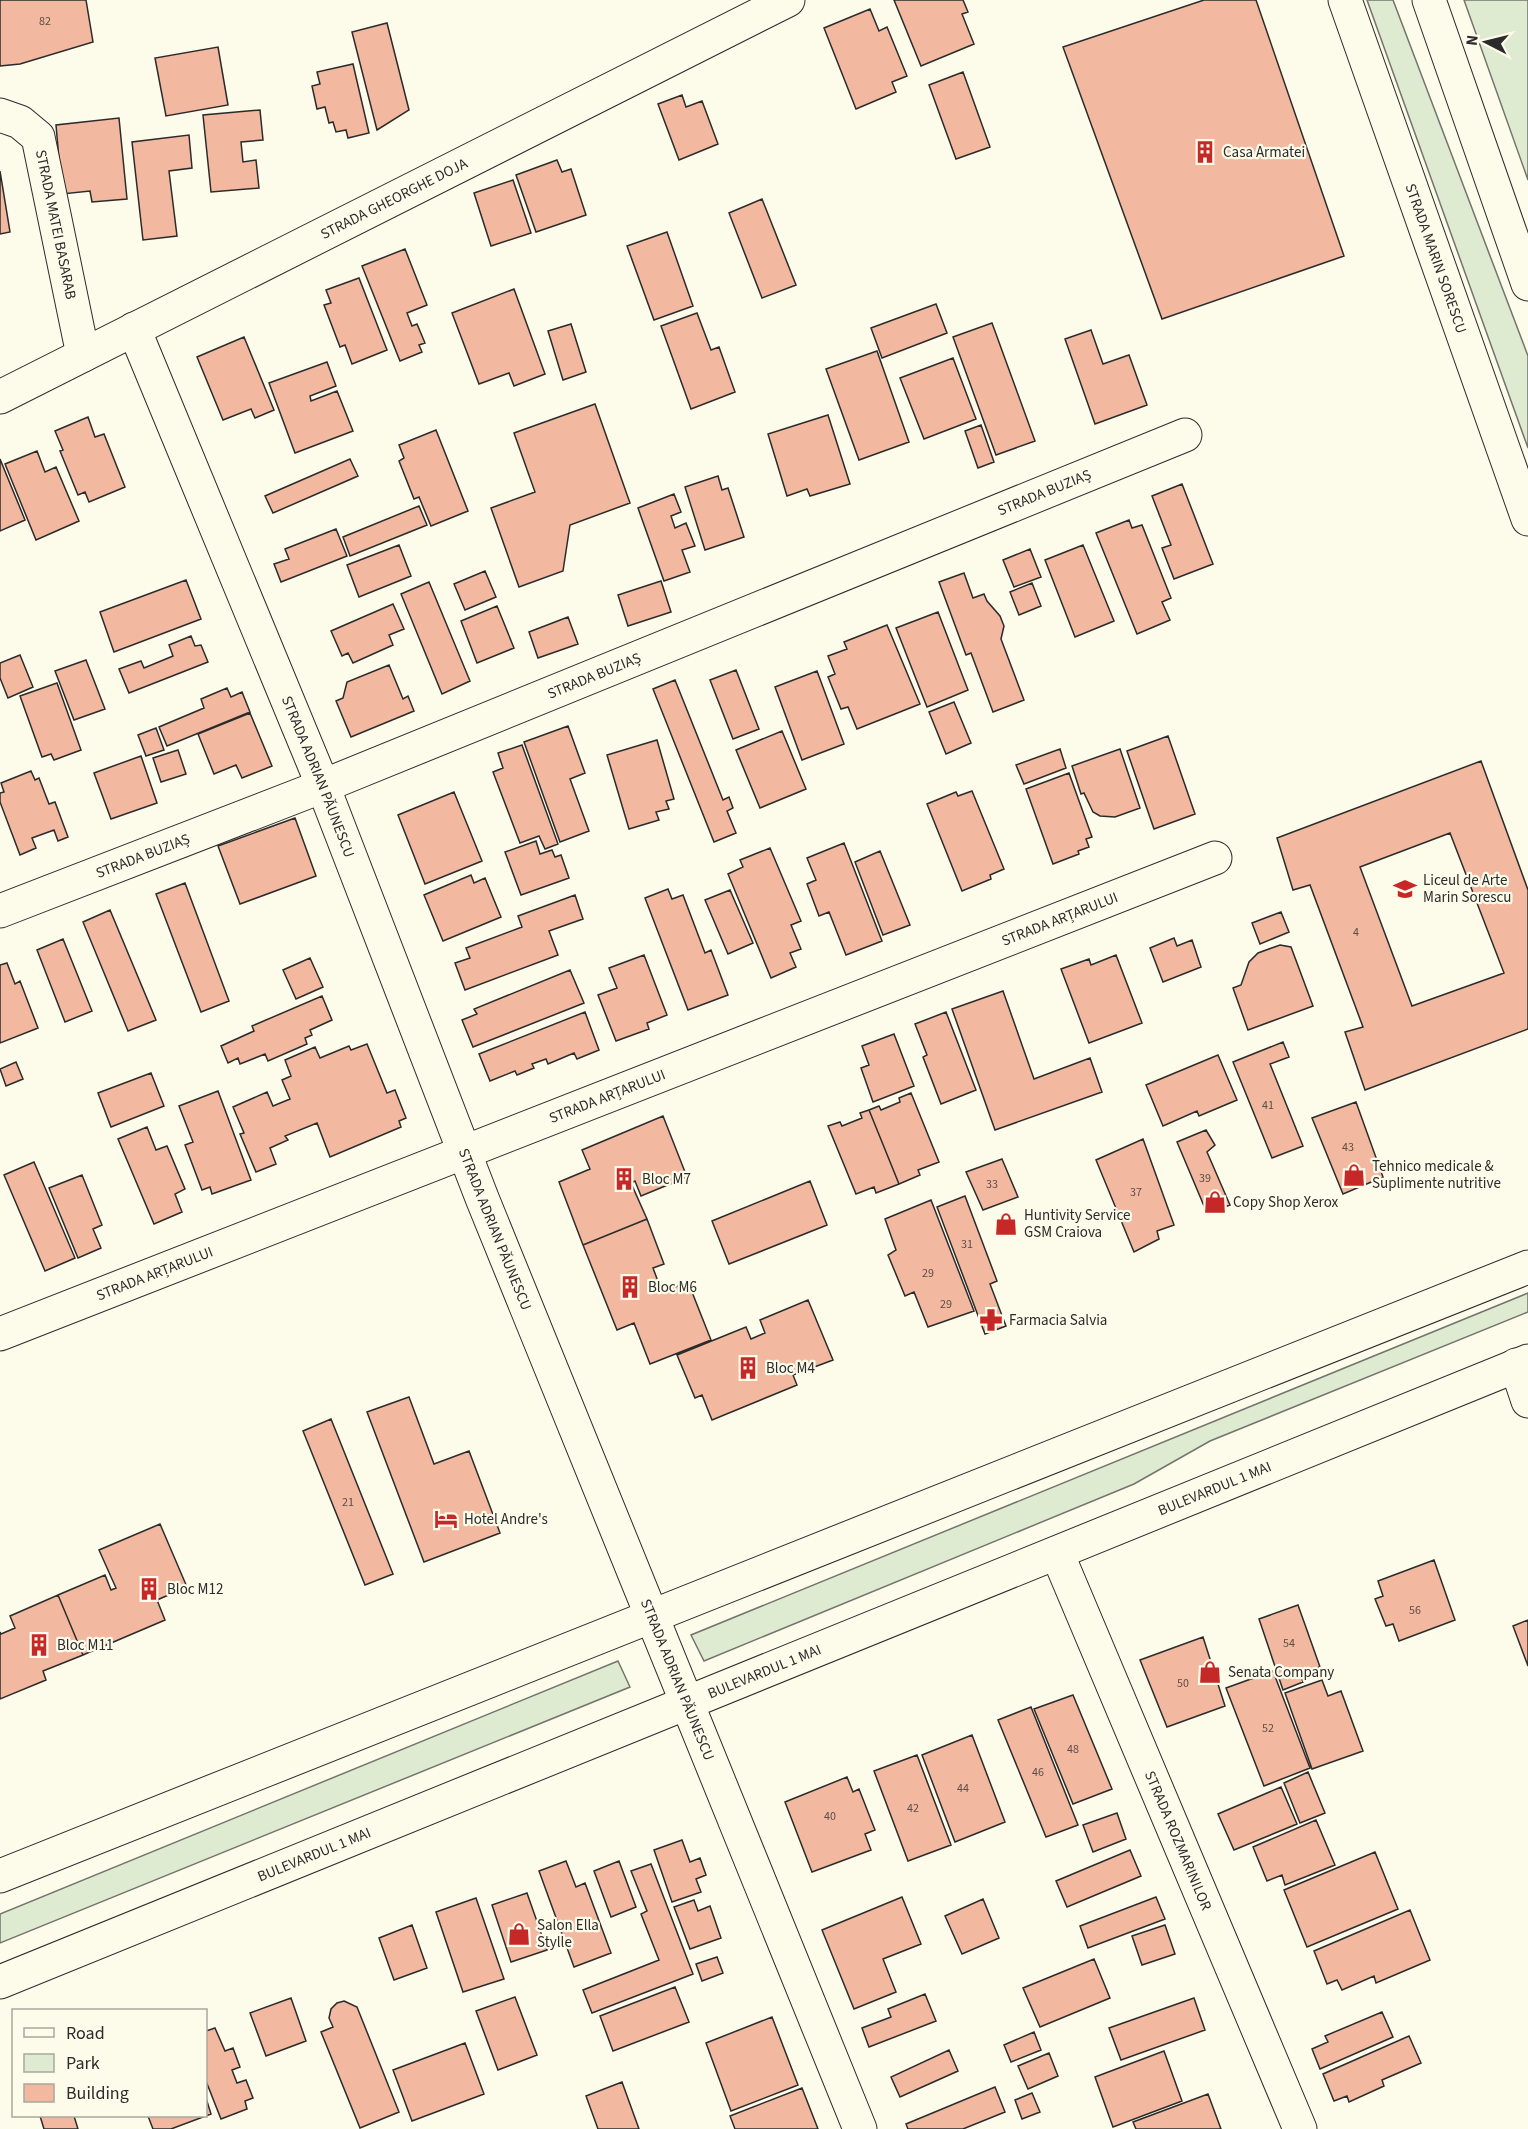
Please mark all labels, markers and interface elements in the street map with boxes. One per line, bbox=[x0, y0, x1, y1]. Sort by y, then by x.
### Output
north arrow bbox=[1456, 12, 1516, 72]
house number: 82 bbox=[39, 13, 51, 30]
text: N bbox=[1461, 34, 1484, 47]
building icon: Casa Armatei bbox=[1192, 139, 1218, 165]
place label: Casa Armatei bbox=[1223, 142, 1305, 163]
street label: STRADA MATEI BASARAB bbox=[30, 148, 81, 302]
street label: STRADA GHEORGHE DOJA bbox=[317, 153, 472, 245]
street label: STRADA MARIN SORESCU bbox=[1400, 181, 1472, 336]
street label: STRADA BUZIAȘ bbox=[994, 464, 1094, 521]
street label: STRADA BUZIAȘ bbox=[544, 648, 644, 705]
street label: STRADA ADRIAN PĂUNESCU bbox=[276, 693, 360, 861]
street label: STRADA BUZIAȘ bbox=[93, 829, 193, 884]
place label: Liceul de Arte Marin Sorescu bbox=[1423, 870, 1512, 908]
school or university icon: Liceul de Arte Marin Sorescu bbox=[1392, 876, 1418, 902]
street label: STRADA ARȚARULUI bbox=[998, 887, 1121, 952]
house number: 4 bbox=[1353, 924, 1359, 941]
street label: STRADA ARȚARULUI bbox=[546, 1064, 669, 1129]
house number: 41 bbox=[1262, 1097, 1274, 1114]
house number: 43 bbox=[1342, 1139, 1354, 1156]
street label: STRADA ADRIAN PĂUNESCU bbox=[453, 1145, 536, 1313]
place label: Tehnico medicale & Suplimente nutritive bbox=[1372, 1156, 1501, 1194]
shop icon: Tehnico medicale & Suplimente nutritive bbox=[1341, 1162, 1367, 1188]
building icon: Bloc M7 bbox=[611, 1166, 637, 1192]
place label: Bloc M7 bbox=[642, 1169, 691, 1190]
house number: 39 bbox=[1199, 1170, 1211, 1187]
house number: 33 bbox=[986, 1176, 998, 1193]
house number: 37 bbox=[1130, 1184, 1142, 1201]
shop icon: Copy Shop Xerox bbox=[1202, 1189, 1228, 1215]
place label: Copy Shop Xerox bbox=[1233, 1192, 1339, 1213]
place label: Huntivity Service GSM Craiova bbox=[1024, 1205, 1130, 1243]
shop icon: Huntivity Service GSM Craiova bbox=[993, 1211, 1019, 1237]
house number: 31 bbox=[961, 1236, 973, 1253]
street label: STRADA ARȚARULUI bbox=[93, 1242, 216, 1306]
house number: 29 bbox=[922, 1265, 934, 1282]
building icon: Bloc M6 bbox=[617, 1274, 643, 1300]
place label: Bloc M6 bbox=[648, 1277, 697, 1298]
house number: 29 bbox=[940, 1296, 952, 1313]
pharmacy icon: Farmacia Salvia bbox=[978, 1307, 1004, 1333]
place label: Farmacia Salvia bbox=[1009, 1310, 1107, 1331]
building icon: Bloc M4 bbox=[735, 1355, 761, 1381]
place label: Bloc M4 bbox=[766, 1358, 816, 1379]
street label: BULEVARDUL 1 MAI bbox=[1155, 1456, 1275, 1521]
house number: 21 bbox=[342, 1494, 354, 1511]
hotel icon: Hotel Andre's bbox=[433, 1506, 459, 1532]
place label: Hotel Andre's bbox=[464, 1509, 548, 1530]
building icon: Bloc M12 bbox=[136, 1576, 162, 1602]
place label: Bloc M12 bbox=[167, 1579, 223, 1600]
street label: STRADA ADRIAN PĂUNESCU bbox=[635, 1596, 719, 1764]
house number: 56 bbox=[1409, 1602, 1421, 1619]
building icon: Bloc M11 bbox=[26, 1632, 52, 1658]
place label: Bloc M11 bbox=[57, 1635, 113, 1656]
house number: 54 bbox=[1283, 1635, 1295, 1652]
street label: BULEVARDUL 1 MAI bbox=[705, 1639, 824, 1704]
shop icon: Senata Company bbox=[1197, 1659, 1223, 1685]
place label: Senata Company bbox=[1228, 1662, 1334, 1683]
house number: 50 bbox=[1177, 1675, 1189, 1692]
house number: 52 bbox=[1262, 1720, 1274, 1737]
house number: 48 bbox=[1067, 1741, 1079, 1758]
house number: 46 bbox=[1032, 1764, 1044, 1781]
street label: STRADA ROZMARINILOR bbox=[1139, 1768, 1217, 1914]
house number: 44 bbox=[957, 1780, 969, 1797]
house number: 42 bbox=[907, 1800, 919, 1817]
house number: 40 bbox=[824, 1808, 836, 1825]
street label: BULEVARDUL 1 MAI bbox=[254, 1822, 374, 1887]
place label: Salon Ella Stylle bbox=[537, 1915, 599, 1953]
shop icon: Salon Ella Stylle bbox=[506, 1921, 532, 1947]
legend bbox=[12, 2009, 207, 2117]
text: Road bbox=[66, 2021, 105, 2046]
text: Park bbox=[66, 2051, 100, 2076]
text: Building bbox=[66, 2081, 129, 2106]

